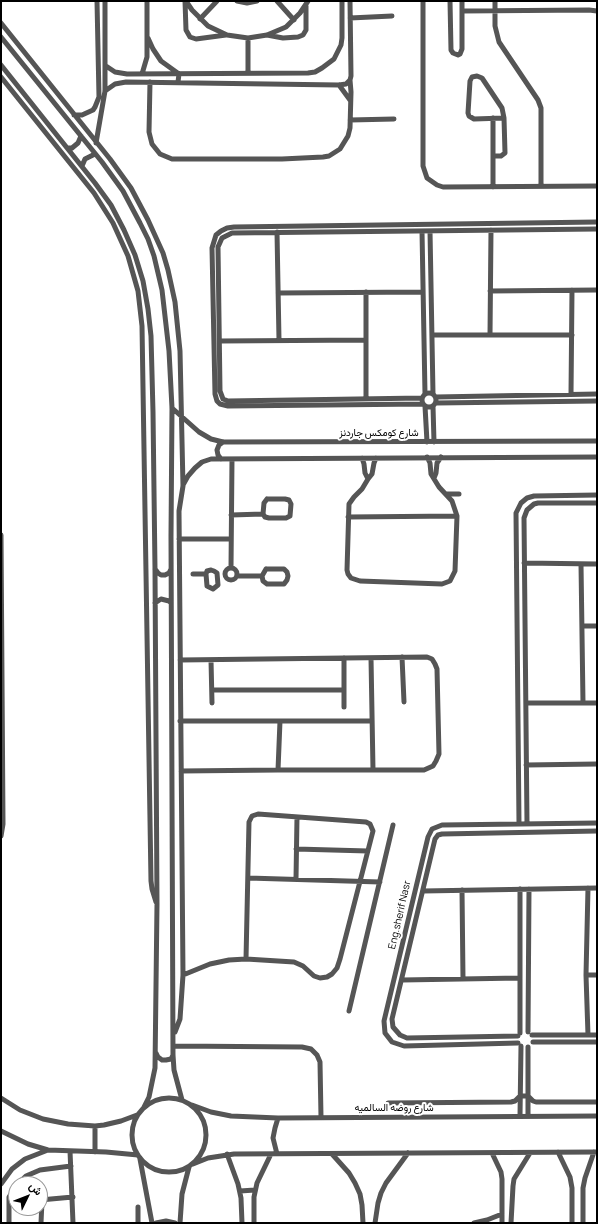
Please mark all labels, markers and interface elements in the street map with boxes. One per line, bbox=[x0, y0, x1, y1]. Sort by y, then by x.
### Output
street label: شارع كومكس جاردنز bbox=[339, 427, 419, 439]
street label: Eng.sherif Nasr bbox=[386, 880, 414, 950]
street label: شارع روضه السالميه bbox=[354, 1102, 434, 1114]
north arrow bbox=[8, 1176, 48, 1216]
text: ش bbox=[26, 1178, 46, 1198]

